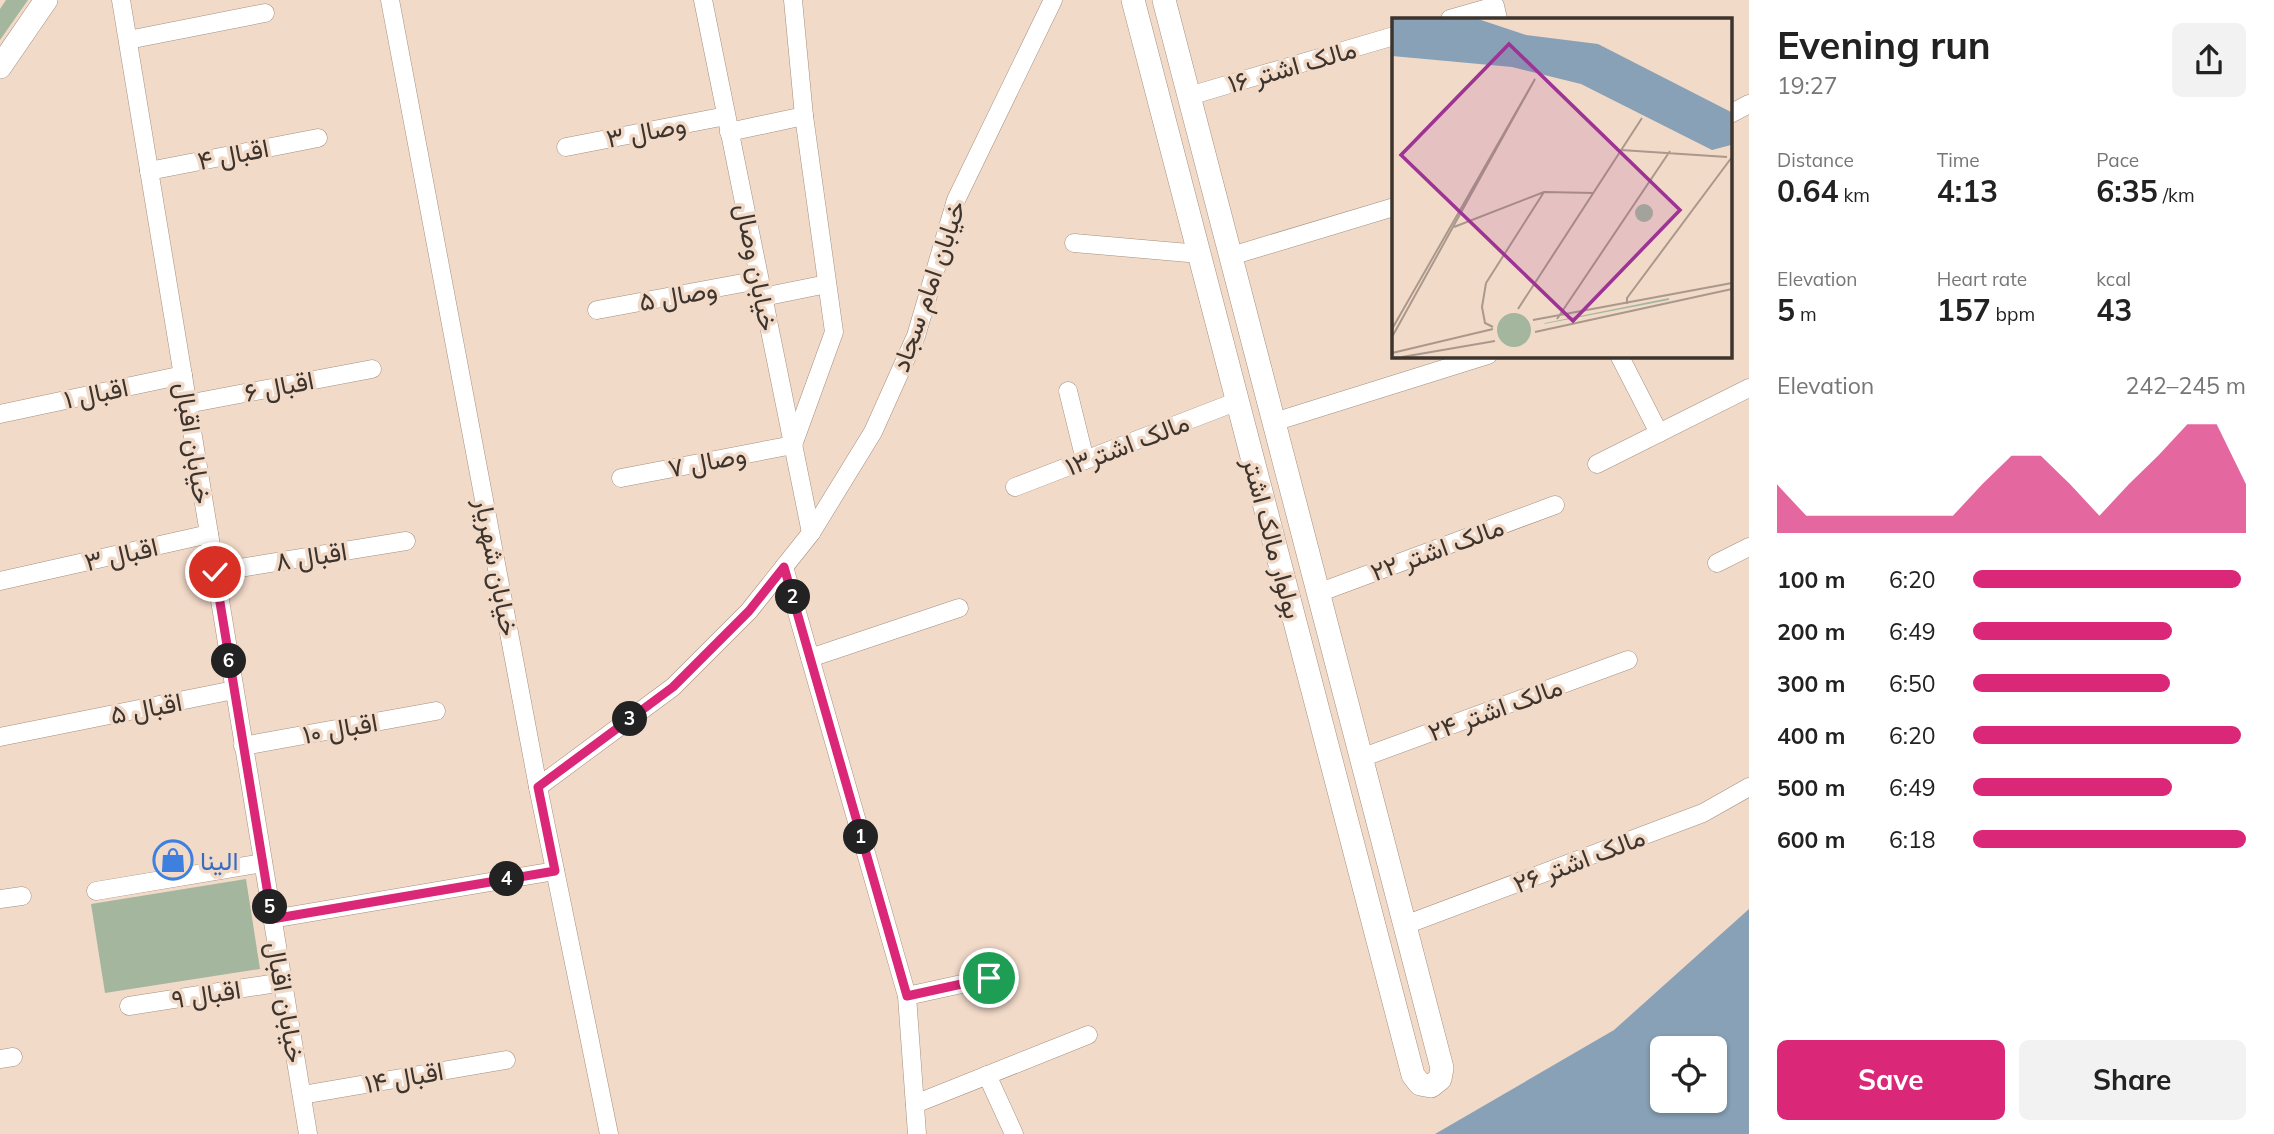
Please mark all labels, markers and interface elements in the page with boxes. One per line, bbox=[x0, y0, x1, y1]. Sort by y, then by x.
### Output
inset map bbox=[1392, 18, 1731, 357]
text: Evening run bbox=[1777, 21, 1991, 69]
button: share bbox=[2172, 23, 2246, 97]
street label: مالک اشتر ۱۶ bbox=[1224, 32, 1360, 100]
text: 19:27 bbox=[1777, 71, 1837, 100]
street label: وصال ۳ bbox=[603, 107, 689, 155]
street label: اقبال ۴ bbox=[195, 131, 271, 177]
text: Distance bbox=[1777, 148, 1854, 172]
text: Time bbox=[1937, 148, 1980, 172]
text: Pace bbox=[2096, 148, 2139, 172]
text: 0.64 bbox=[1777, 172, 1838, 210]
text: 4:13 bbox=[1937, 172, 1998, 210]
text: 6:35 bbox=[2096, 172, 2158, 210]
text: km bbox=[1838, 183, 1870, 207]
text: /km bbox=[2158, 183, 2195, 207]
street label: خیابان امام سجاد bbox=[883, 196, 974, 376]
street label: خیابان وصال bbox=[728, 200, 786, 334]
text: Elevation bbox=[1777, 267, 1857, 291]
text: Heart rate bbox=[1937, 267, 2027, 291]
text: kcal bbox=[2096, 267, 2131, 291]
street label: وصال ۵ bbox=[636, 272, 720, 318]
text: 5 bbox=[1777, 291, 1795, 329]
text: 157 bbox=[1937, 291, 1991, 329]
text: 43 bbox=[2096, 291, 2132, 329]
text: m bbox=[1795, 302, 1817, 326]
text: bpm bbox=[1991, 302, 2035, 326]
street label: اقبال ۶ bbox=[242, 363, 316, 409]
street label: اقبال ۱ bbox=[61, 370, 131, 416]
text: Elevation bbox=[1777, 371, 1874, 400]
text: 242–245 m bbox=[2125, 371, 2246, 400]
street label: خیابان اقبال bbox=[168, 380, 220, 506]
street label: مالک اشتر۱۳ bbox=[1060, 405, 1194, 483]
street label: وصال ۷ bbox=[665, 437, 749, 485]
street label: بولوار مالک اشتر bbox=[1235, 453, 1310, 622]
street label: خیابان شهریار bbox=[467, 494, 527, 639]
street label: مالک اشتر ۲۲ bbox=[1366, 510, 1508, 588]
street label: اقبال ۳ bbox=[81, 530, 161, 578]
street label: اقبال ۸ bbox=[273, 534, 349, 578]
pin bbox=[185, 542, 245, 602]
icon: check bbox=[196, 553, 234, 591]
text: 100 m bbox=[1777, 565, 1845, 594]
text: 6:20 bbox=[1889, 565, 1936, 594]
pin: 2 bbox=[776, 580, 810, 614]
text: 2 bbox=[787, 584, 798, 608]
text: 200 m bbox=[1777, 617, 1845, 646]
text: 6:49 bbox=[1889, 617, 1936, 646]
pin: 6 bbox=[212, 644, 246, 678]
text: 6 bbox=[223, 648, 234, 672]
street label: مالک اشتر ۲۴ bbox=[1423, 669, 1567, 749]
text: 300 m bbox=[1777, 669, 1845, 698]
text: 6:50 bbox=[1889, 669, 1936, 698]
street label: اقبال ۵ bbox=[107, 685, 185, 731]
pin: 3 bbox=[612, 702, 648, 736]
street label: اقبال ۱۰ bbox=[300, 705, 380, 751]
text: 3 bbox=[624, 706, 635, 730]
text: 400 m bbox=[1777, 721, 1845, 750]
text: 6:20 bbox=[1889, 721, 1936, 750]
text: 500 m bbox=[1777, 773, 1845, 802]
text: 6:49 bbox=[1889, 773, 1936, 802]
pin: 1 bbox=[844, 820, 878, 854]
street label: مالک اشتر ۲۶ bbox=[1508, 820, 1650, 900]
text: 1 bbox=[855, 824, 866, 848]
text: 600 m bbox=[1777, 825, 1845, 854]
text: 6:18 bbox=[1889, 825, 1936, 854]
shop icon: الینا bbox=[152, 839, 194, 881]
place label: الینا bbox=[200, 844, 239, 877]
pin: 4 bbox=[490, 862, 524, 896]
text: 4 bbox=[501, 866, 512, 890]
pin: 5 bbox=[252, 890, 288, 925]
text: 5 bbox=[264, 894, 275, 918]
street label: خیابان اقبال bbox=[259, 939, 313, 1065]
pin bbox=[959, 948, 1019, 1008]
icon: arrive bbox=[970, 959, 1008, 997]
street label: اقبال ۹ bbox=[169, 972, 243, 1016]
map controls bbox=[1650, 1036, 1727, 1113]
button: locate bbox=[1650, 1036, 1727, 1113]
button: Save bbox=[1777, 1040, 2005, 1120]
button: Share bbox=[2019, 1040, 2246, 1120]
street label: اقبال ۱۴ bbox=[362, 1054, 446, 1100]

